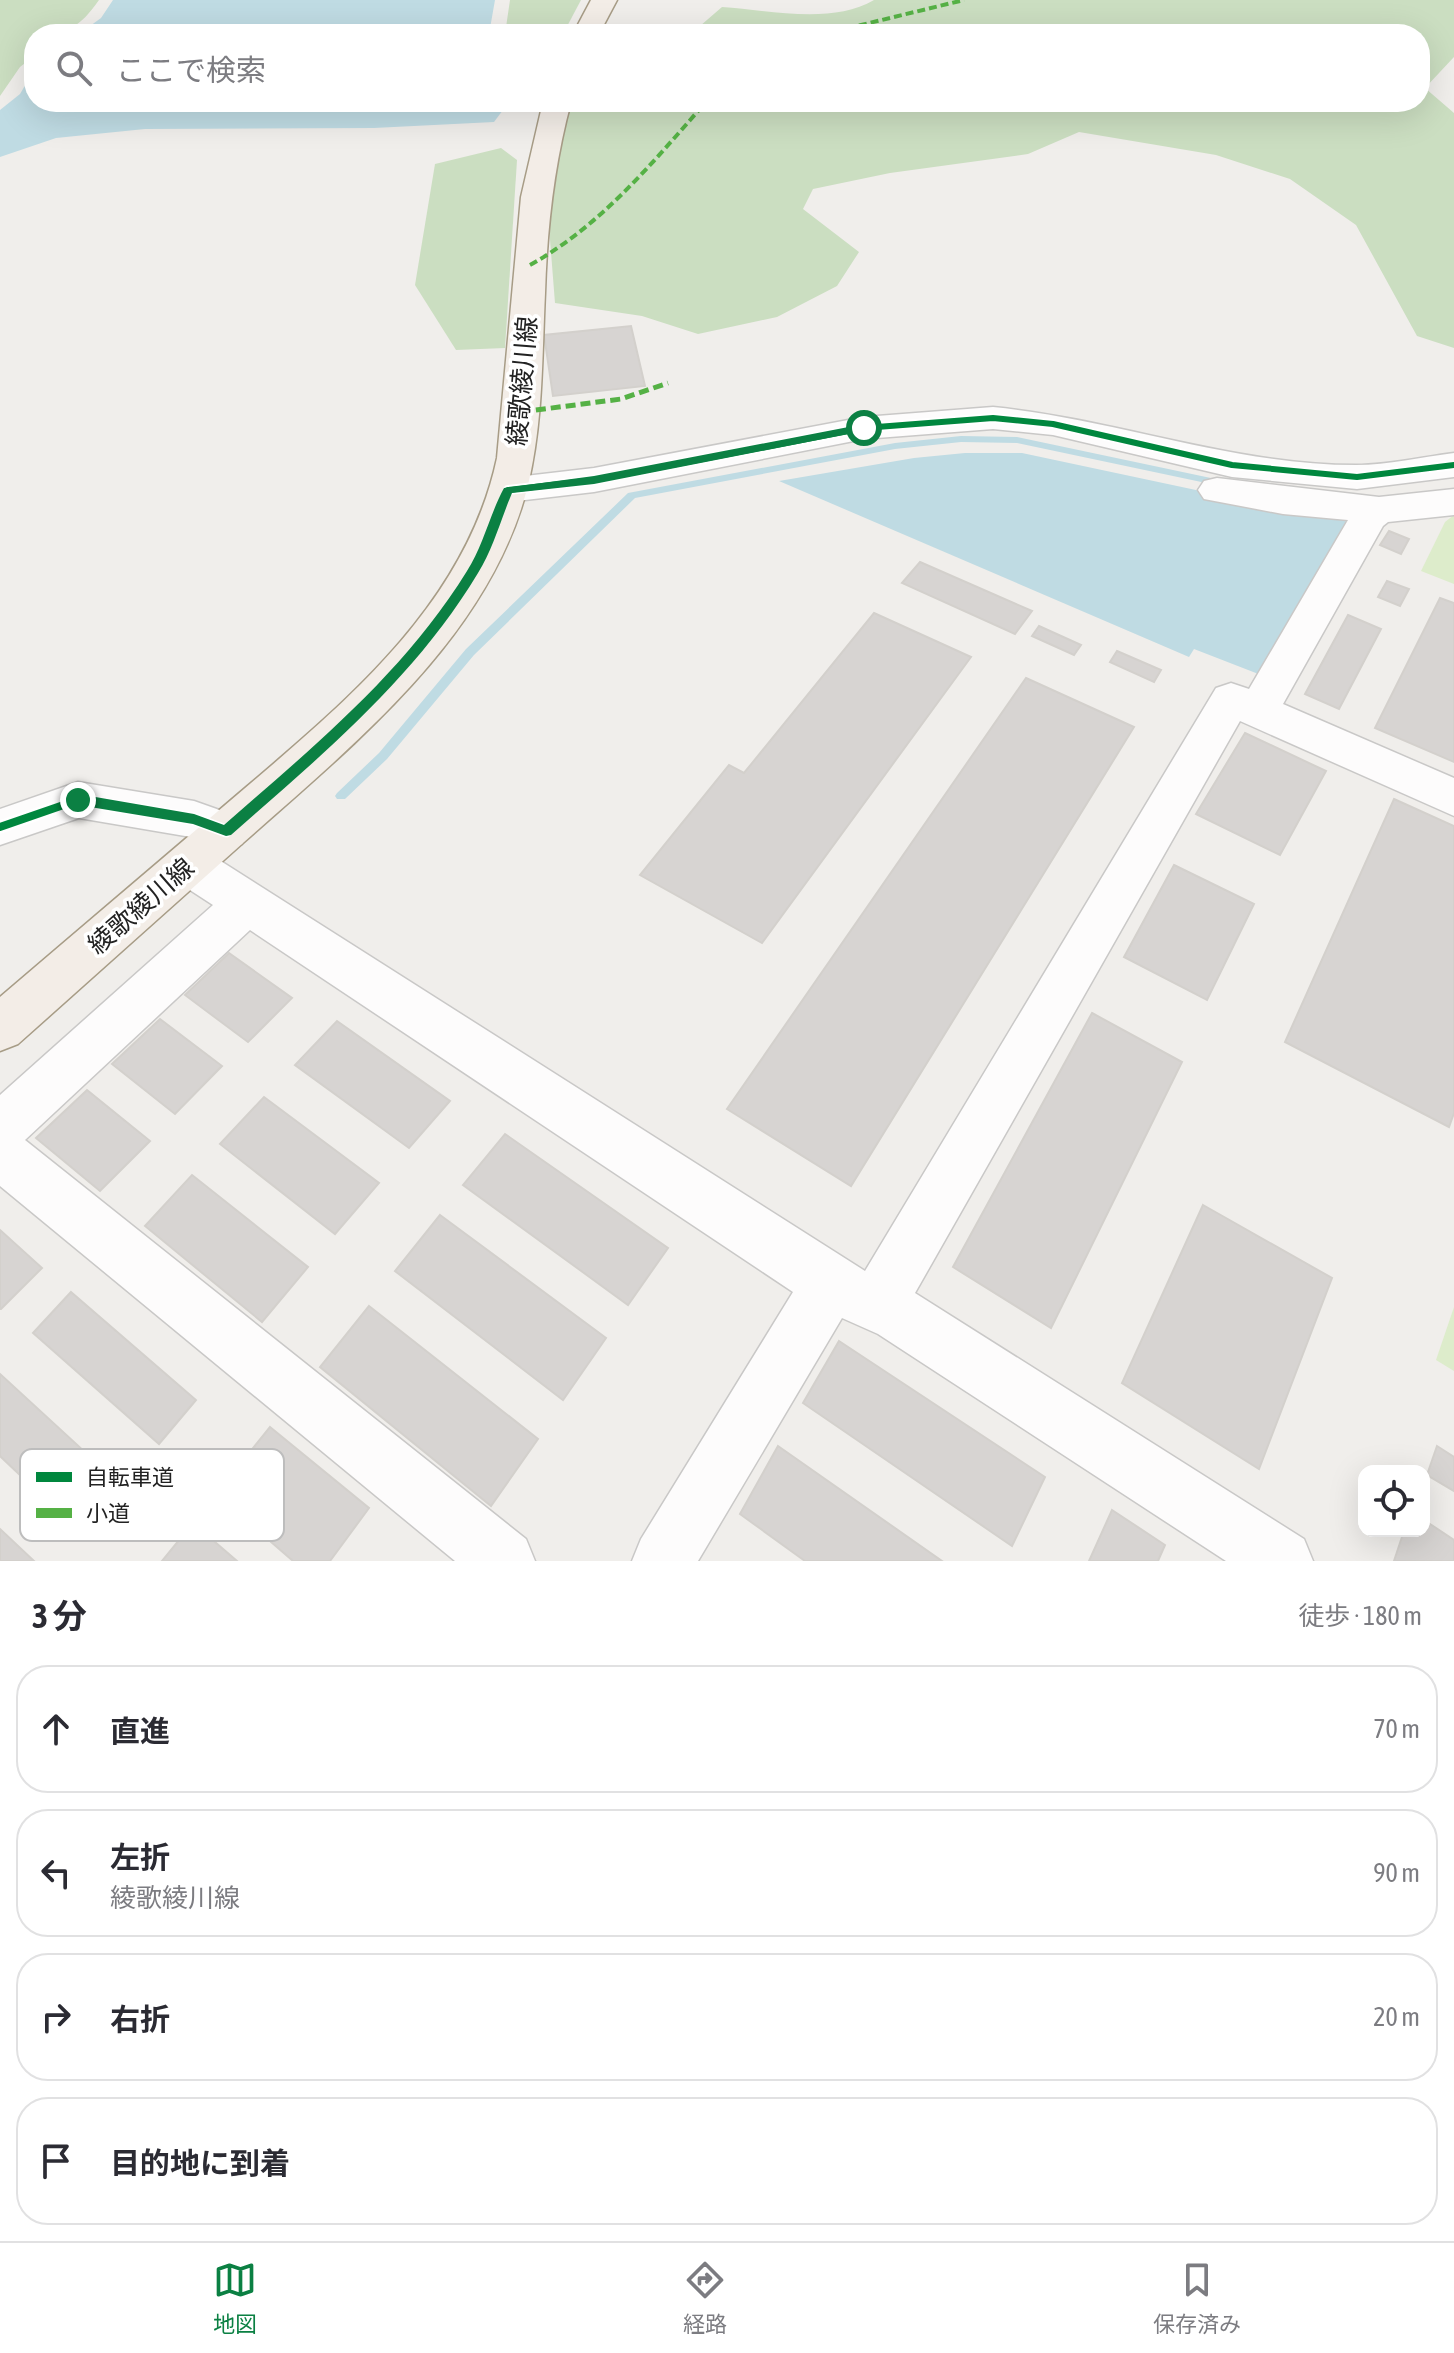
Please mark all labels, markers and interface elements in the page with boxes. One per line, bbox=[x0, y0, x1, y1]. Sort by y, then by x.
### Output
search box bbox=[24, 24, 1430, 112]
icon: search bbox=[52, 46, 96, 90]
text: ここで検索 bbox=[116, 53, 266, 87]
street label: 綾歌綾川線 bbox=[501, 315, 543, 447]
route start bbox=[846, 410, 882, 446]
route end bbox=[60, 782, 96, 818]
street label: 綾歌綾川線 bbox=[82, 852, 200, 960]
legend bbox=[20, 1449, 284, 1541]
text: 自転車道 bbox=[86, 1464, 174, 1490]
map controls bbox=[1358, 1465, 1430, 1537]
button: locate bbox=[1358, 1465, 1430, 1537]
text: 小道 bbox=[86, 1500, 130, 1526]
text: 3 分 bbox=[32, 1596, 87, 1635]
text: 徒歩 · 180 m bbox=[1298, 1601, 1422, 1631]
icon: ahead bbox=[34, 1707, 78, 1751]
text: 直進 bbox=[110, 1714, 170, 1748]
text: 70 m bbox=[1373, 1714, 1420, 1744]
text: 左折 bbox=[110, 1840, 170, 1874]
icon: left bbox=[34, 1851, 78, 1895]
text: 90 m bbox=[1373, 1858, 1420, 1888]
text: 綾歌綾川線 bbox=[110, 1883, 240, 1913]
icon: right bbox=[34, 1995, 78, 2039]
text: 右折 bbox=[110, 2002, 170, 2036]
text: 20 m bbox=[1373, 2002, 1420, 2032]
icon: arrive bbox=[34, 2139, 78, 2183]
text: 目的地に到着 bbox=[110, 2146, 290, 2180]
tab: 地図 bbox=[213, 2258, 257, 2338]
tab: 経路 bbox=[683, 2258, 727, 2338]
tab: 保存済み bbox=[1153, 2258, 1241, 2338]

